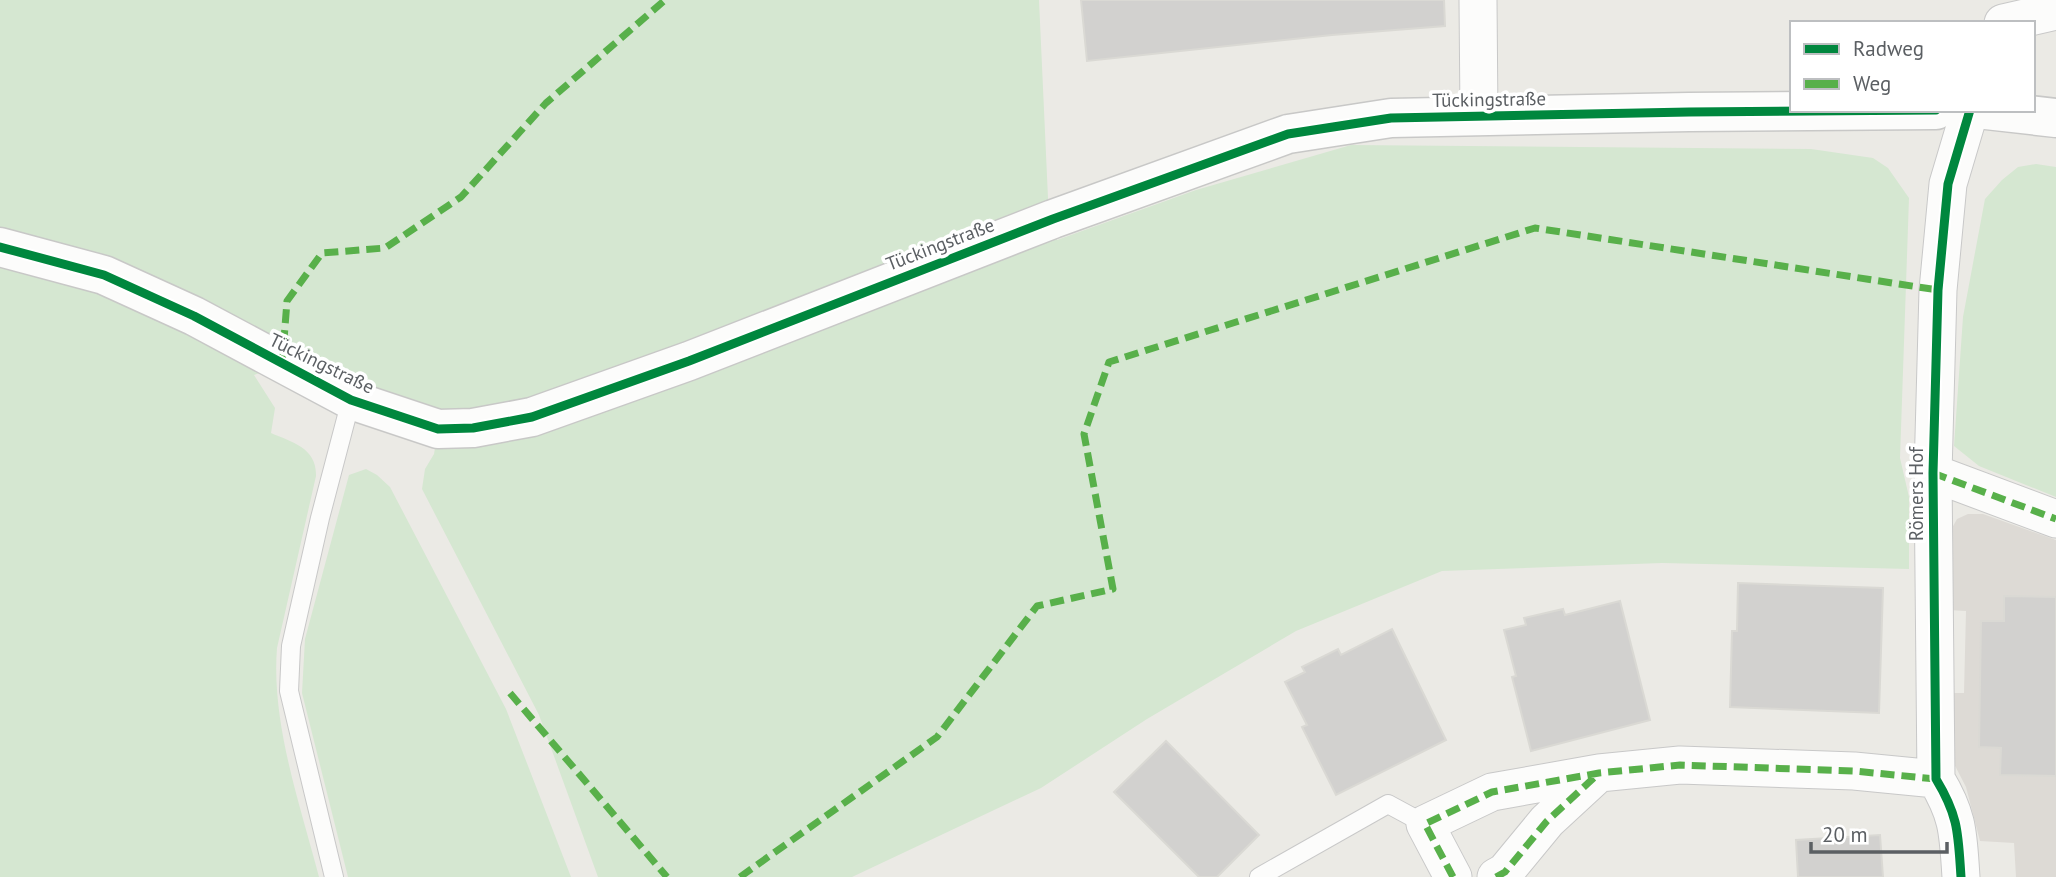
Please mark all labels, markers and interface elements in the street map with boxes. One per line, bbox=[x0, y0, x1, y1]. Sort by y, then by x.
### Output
legend bbox=[1790, 21, 2035, 112]
text: Radweg bbox=[1853, 35, 1924, 62]
text: Weg bbox=[1853, 70, 1891, 97]
street label: Tückingstraße bbox=[1432, 86, 1546, 112]
street label: Tückingstraße bbox=[883, 212, 997, 276]
street label: Tückingstraße bbox=[266, 327, 378, 399]
street label: Römers Hof bbox=[1904, 446, 1928, 541]
scale bar bbox=[1811, 810, 1948, 854]
text: 20 m bbox=[1822, 821, 1868, 848]

